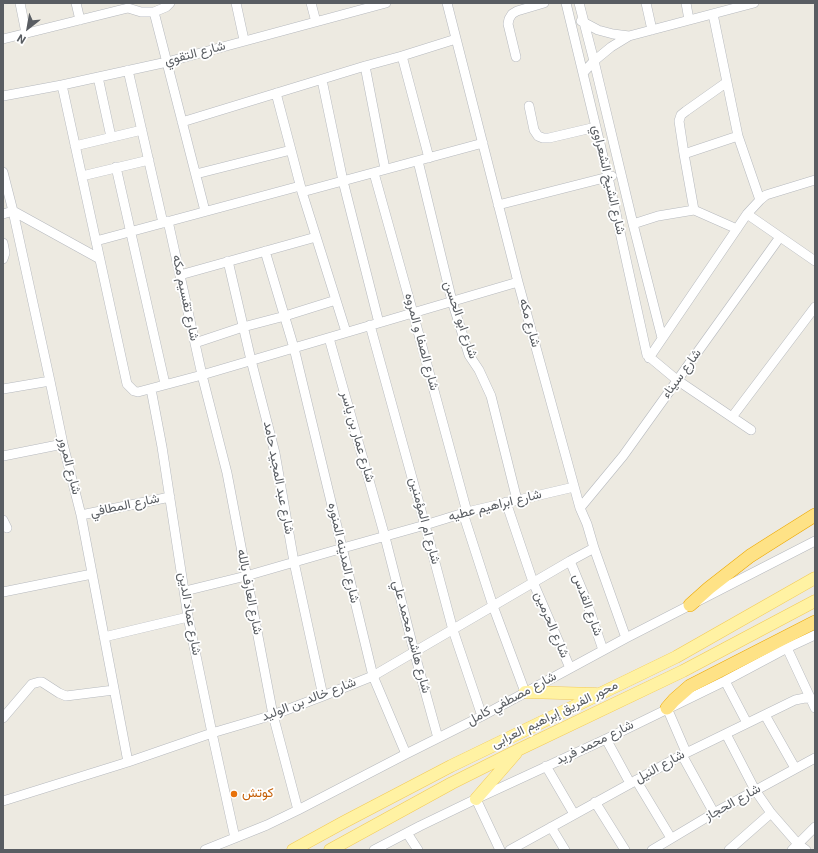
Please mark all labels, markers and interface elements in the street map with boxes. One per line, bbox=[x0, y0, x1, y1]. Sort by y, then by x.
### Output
north arrow bbox=[8, 8, 48, 48]
text: N bbox=[15, 31, 28, 46]
street label: شارع التقوي bbox=[163, 38, 227, 70]
street label: شارع الشيخ الشعراوي bbox=[588, 124, 628, 236]
street label: شارع تقسيم مكه bbox=[168, 254, 202, 342]
street label: شارع ابو الحسن bbox=[439, 279, 481, 361]
street label: شارع الصفا و المروه bbox=[400, 292, 442, 392]
street label: شارع مكه bbox=[515, 297, 543, 349]
street label: شارع سيناء bbox=[659, 346, 705, 402]
street label: شارع عمار بن ياسر bbox=[337, 390, 377, 484]
street label: شارع عبد المجيد حامد bbox=[259, 420, 297, 536]
street label: شارع المرور bbox=[54, 436, 84, 496]
street label: شارع ام المؤمنين bbox=[405, 476, 443, 566]
street label: شارع ابراهيم عطيه bbox=[447, 487, 543, 525]
street label: شارع المطافي bbox=[89, 491, 161, 521]
street label: شارع المدينه المنوره bbox=[324, 501, 362, 605]
street label: شارع العارف بالله bbox=[233, 548, 265, 636]
street label: شارع عماد الدين bbox=[174, 571, 204, 657]
street label: شارع القدس bbox=[569, 572, 605, 638]
street label: شارع هاشم محمد علي bbox=[388, 579, 434, 695]
street label: شارع الحرمين bbox=[530, 590, 572, 660]
street label: شارع مصطفي كامل bbox=[465, 669, 559, 729]
street label: شارع خالد بن الوليد bbox=[260, 675, 358, 725]
street label: محور الفريق إبراهيم العرابى bbox=[489, 678, 621, 752]
street label: شارع محمد فريد bbox=[554, 717, 636, 769]
street label: شارع النيل bbox=[632, 747, 688, 787]
street label: شارع الحجاز bbox=[702, 781, 764, 825]
place label: كوتش bbox=[242, 786, 274, 802]
marker: كوتش bbox=[229, 789, 239, 799]

